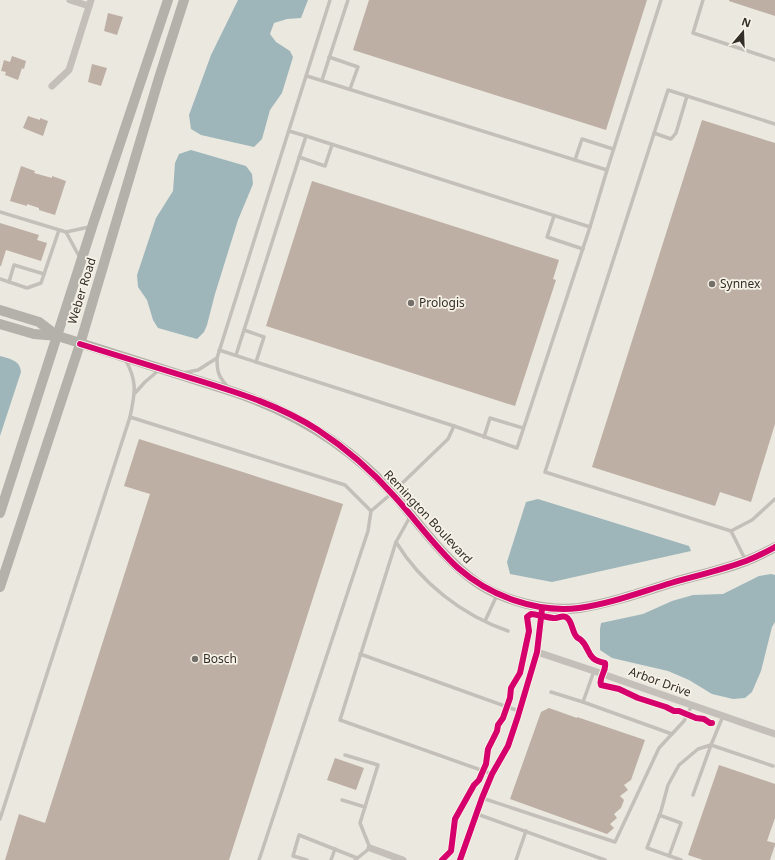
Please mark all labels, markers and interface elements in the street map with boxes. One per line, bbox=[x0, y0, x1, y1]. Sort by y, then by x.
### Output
north arrow bbox=[723, 12, 763, 52]
text: N bbox=[740, 14, 753, 31]
street label: Weber Road bbox=[63, 255, 100, 326]
place label: Synnex bbox=[720, 275, 761, 292]
marker: Synnex bbox=[707, 279, 717, 289]
place label: Prologis bbox=[419, 294, 465, 311]
marker: Prologis bbox=[406, 298, 416, 308]
street label: Remington Boulevard bbox=[380, 466, 476, 567]
place label: Bosch bbox=[203, 650, 237, 667]
marker: Bosch bbox=[190, 654, 200, 664]
street label: Arbor Drive bbox=[627, 662, 694, 701]

